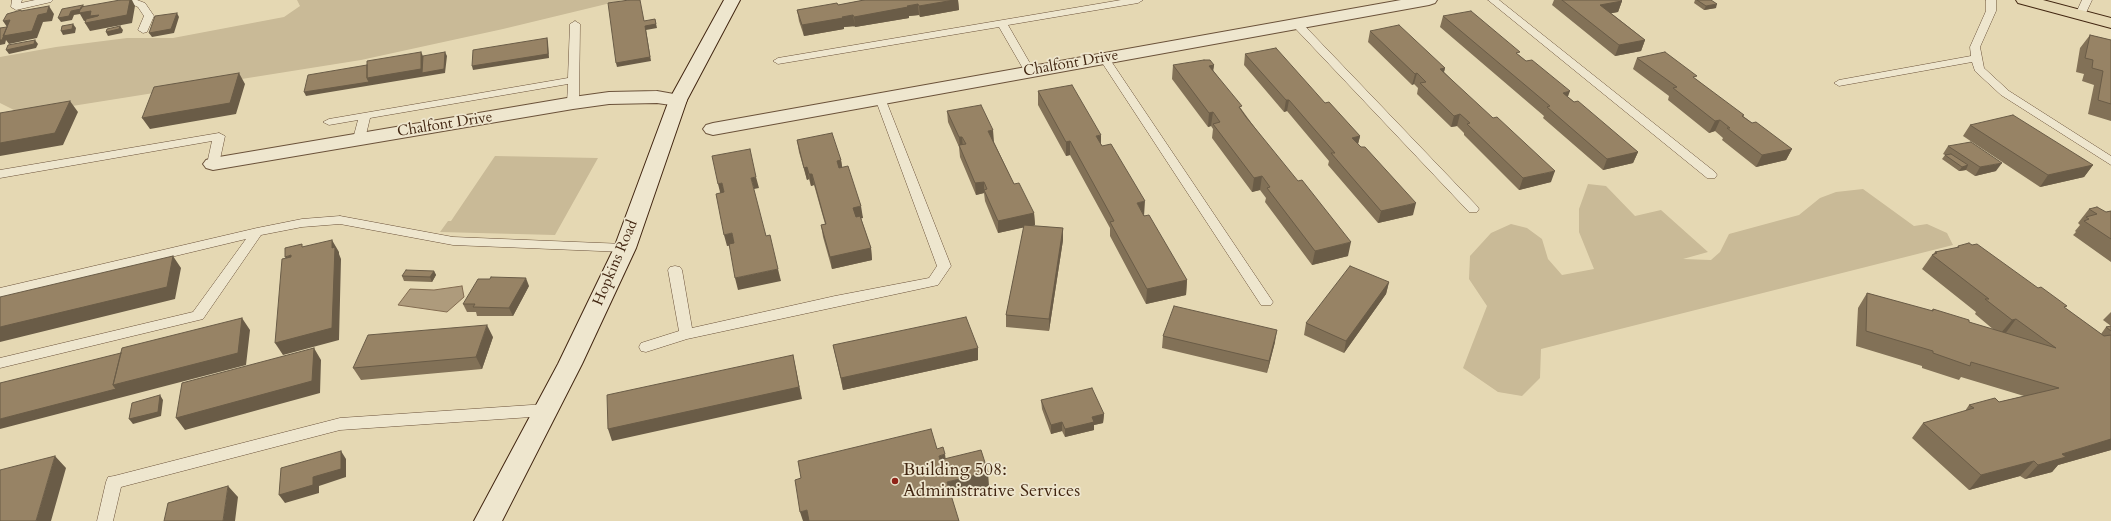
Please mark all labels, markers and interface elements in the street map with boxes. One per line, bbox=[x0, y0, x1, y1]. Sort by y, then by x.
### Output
street label: Chalfont Drive bbox=[1022, 47, 1120, 81]
street label: Chalfont Drive bbox=[396, 109, 494, 141]
street label: Hopkins Road bbox=[590, 217, 642, 309]
place label: Building 508: Administrative Services bbox=[903, 460, 1080, 502]
marker: Building 508: Administrative Services bbox=[890, 476, 900, 486]

